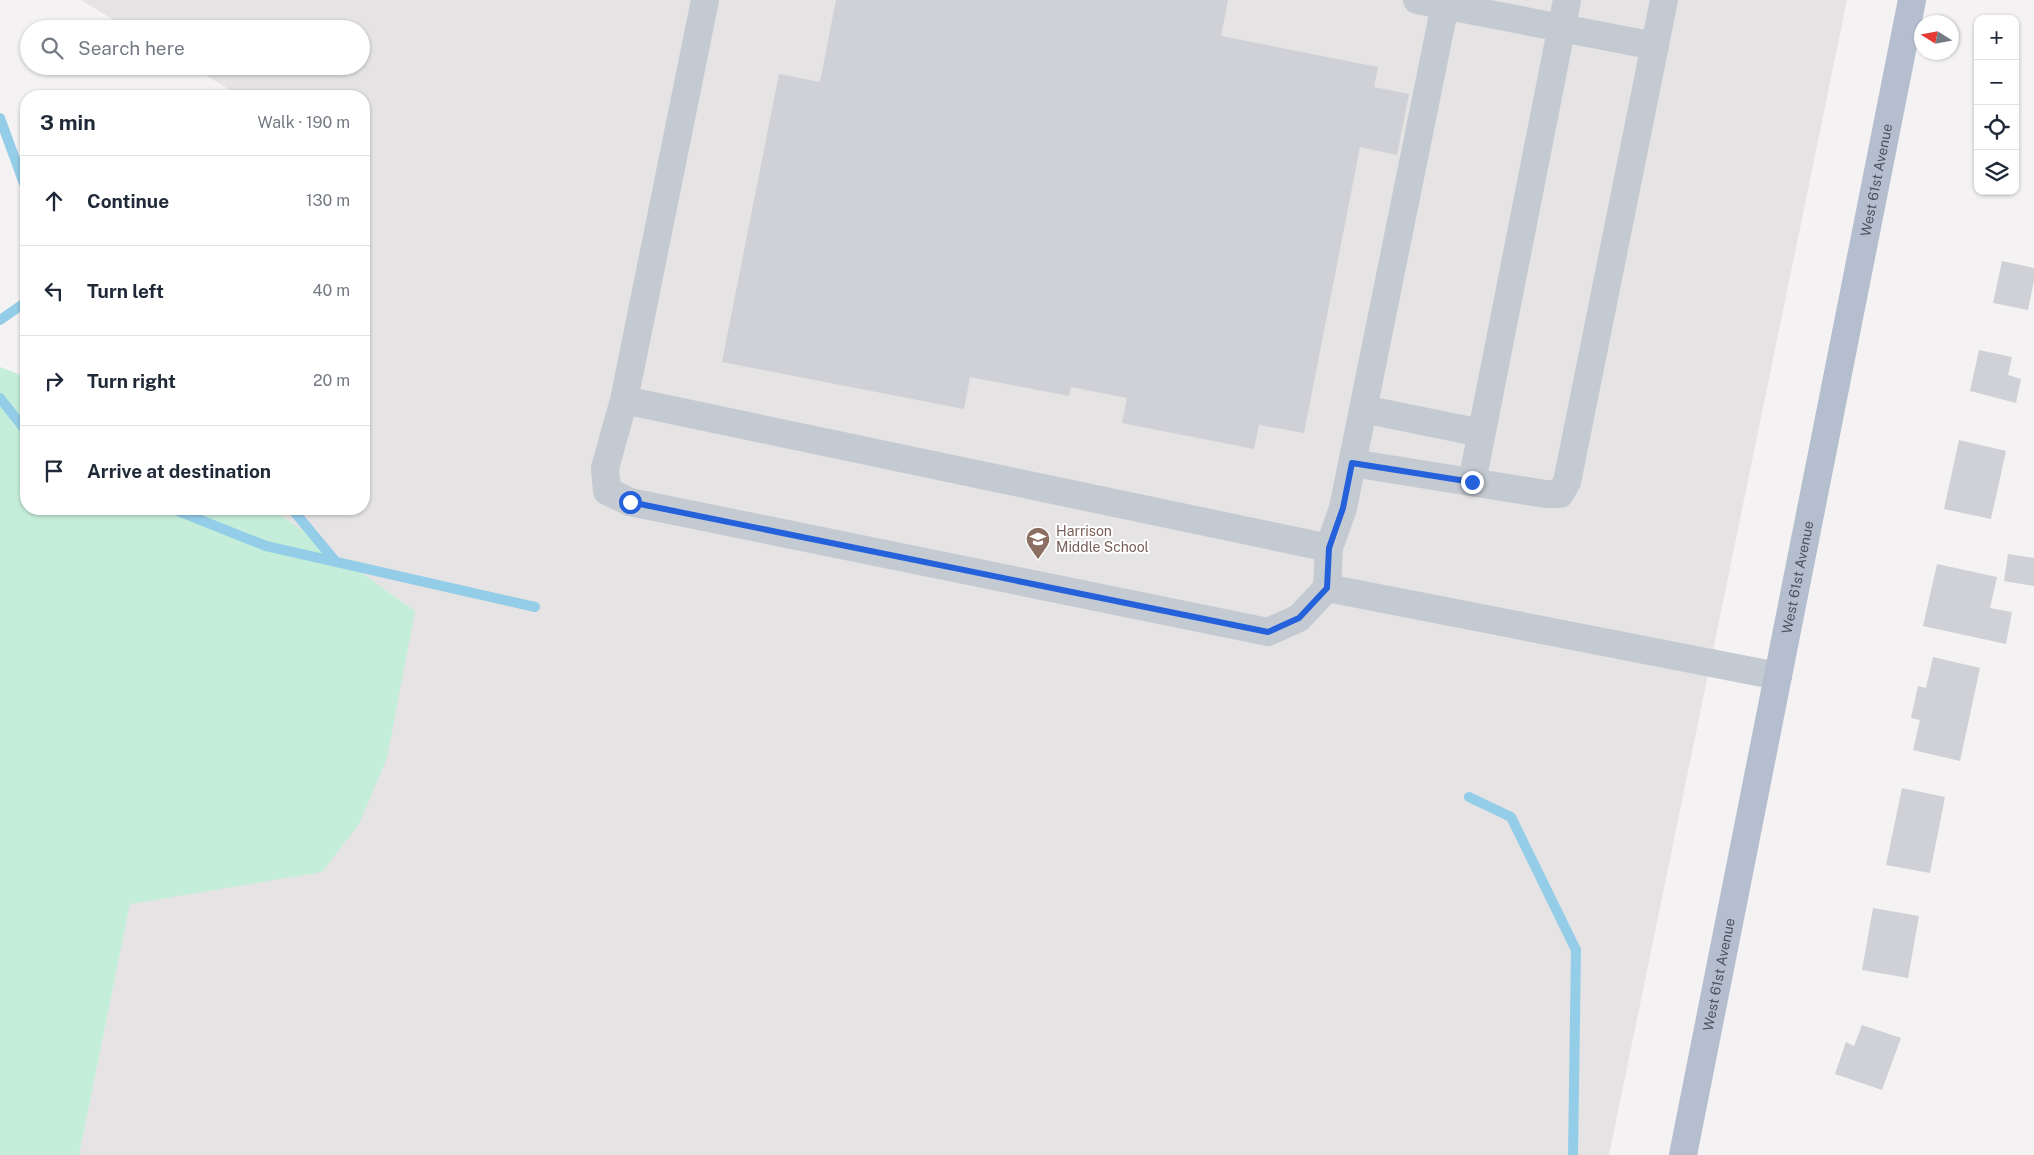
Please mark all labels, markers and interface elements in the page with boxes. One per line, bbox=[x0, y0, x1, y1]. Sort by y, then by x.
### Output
north arrow bbox=[1914, 15, 1959, 60]
map controls bbox=[1974, 15, 2019, 195]
button: + bbox=[1974, 15, 2019, 60]
search box bbox=[20, 20, 370, 75]
icon: search bbox=[38, 34, 66, 62]
text: Search here bbox=[78, 37, 185, 59]
button: − bbox=[1974, 60, 2019, 105]
button: locate bbox=[1974, 105, 2019, 150]
text: 3 min bbox=[40, 110, 96, 135]
text: Walk · 190 m bbox=[258, 113, 350, 132]
street label: West 61st Avenue bbox=[1857, 122, 1895, 238]
button: layers bbox=[1974, 150, 2019, 195]
icon: ahead bbox=[40, 187, 68, 215]
text: Continue bbox=[87, 190, 169, 212]
text: 130 m bbox=[306, 191, 350, 210]
icon: left bbox=[40, 277, 68, 305]
text: Turn left bbox=[87, 280, 164, 302]
text: 40 m bbox=[312, 281, 350, 300]
icon: right bbox=[40, 367, 68, 395]
text: Turn right bbox=[87, 370, 176, 392]
text: 20 m bbox=[313, 371, 350, 390]
icon: arrive bbox=[40, 457, 68, 485]
text: Arrive at destination bbox=[87, 460, 271, 482]
route end bbox=[1461, 471, 1484, 494]
route start bbox=[619, 491, 642, 514]
street label: West 61st Avenue bbox=[1779, 519, 1817, 635]
place label: Harrison Middle School bbox=[1056, 523, 1149, 555]
school or university icon: Harrison Middle School bbox=[1025, 526, 1051, 560]
street label: West 61st Avenue bbox=[1700, 917, 1738, 1032]

